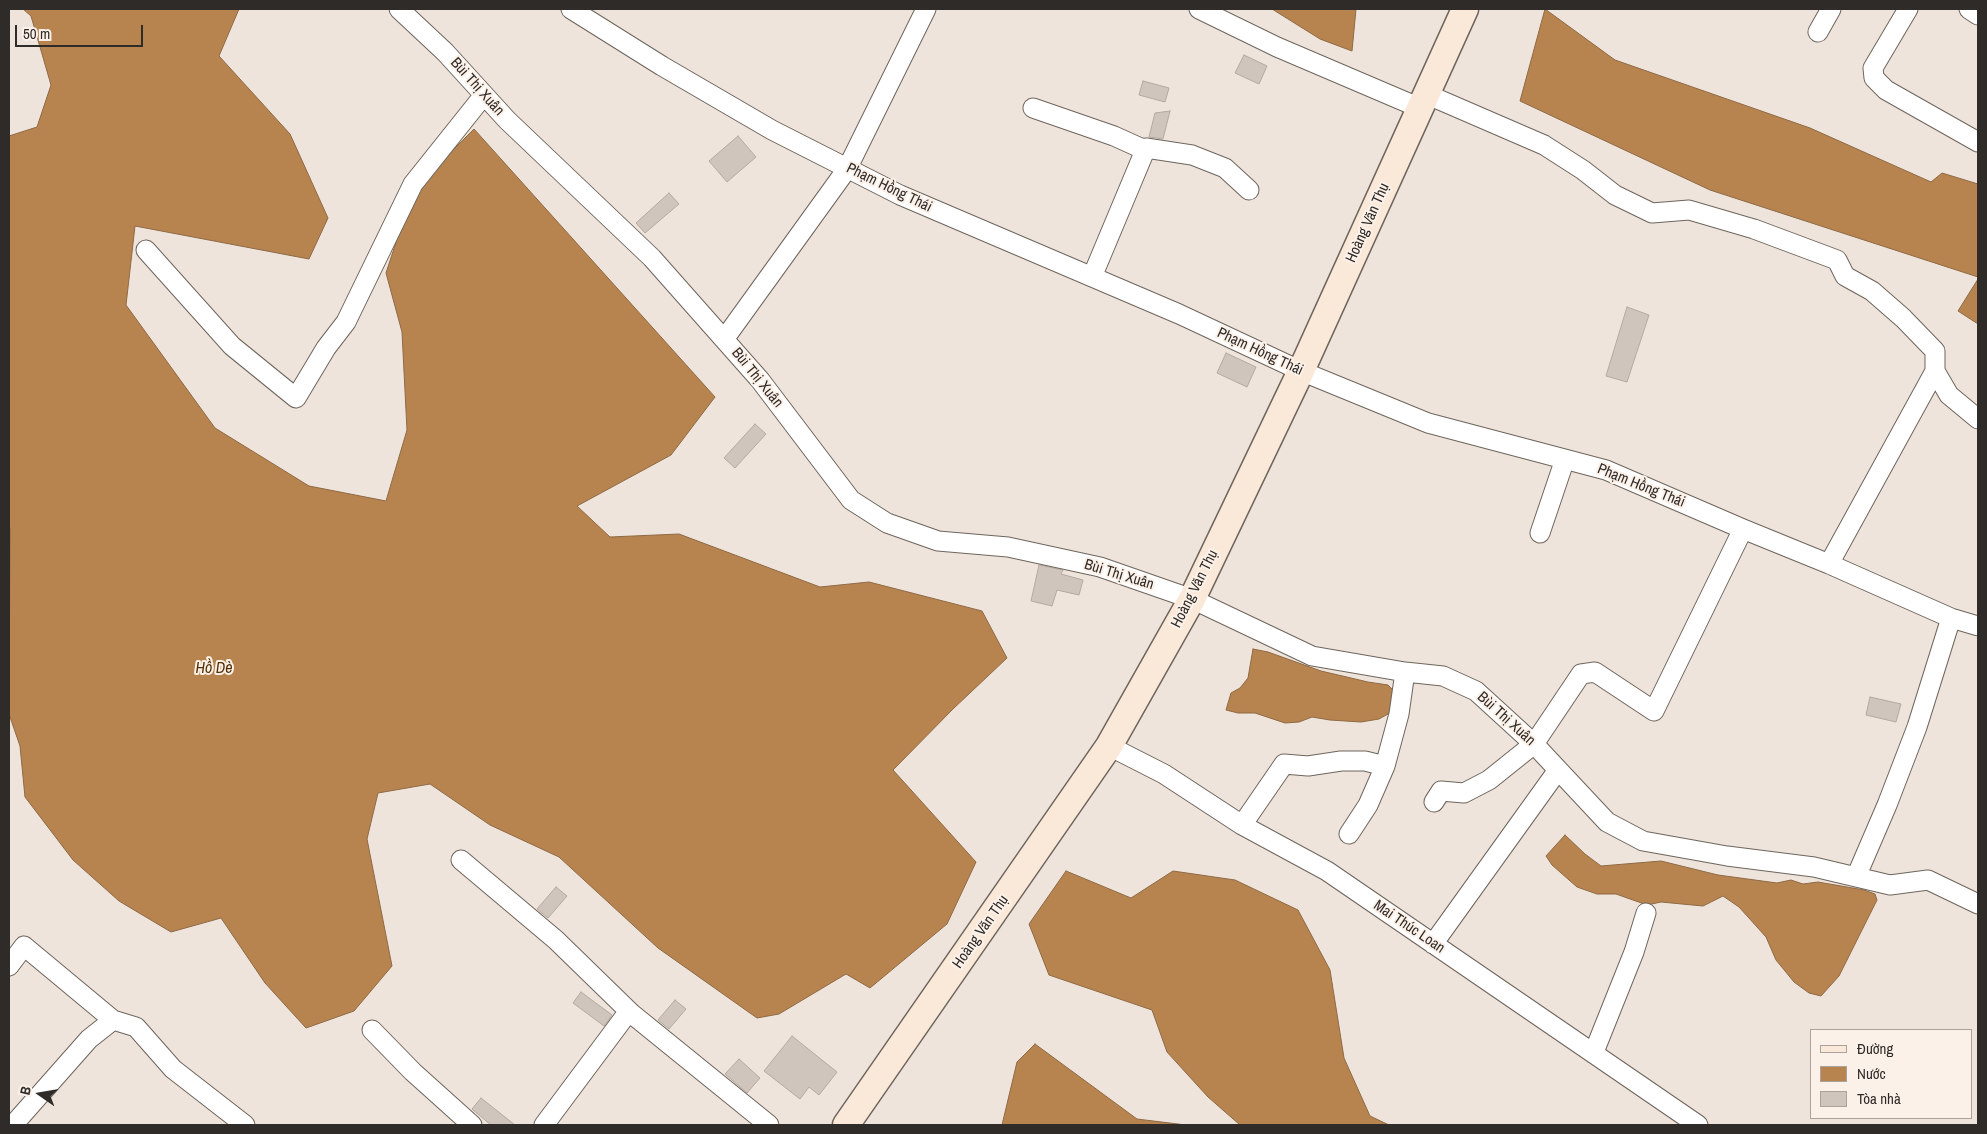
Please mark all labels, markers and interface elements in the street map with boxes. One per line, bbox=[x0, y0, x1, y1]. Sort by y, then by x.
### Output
scale bar bbox=[18, 15, 145, 47]
text: 50 m bbox=[23, 23, 50, 44]
street label: Bùi Thị Xuân bbox=[446, 54, 508, 120]
street label: Phạm Hồng Thái bbox=[843, 160, 935, 216]
street label: Hoàng Văn Thụ bbox=[1342, 180, 1394, 266]
street label: Phạm Hồng Thái bbox=[1214, 324, 1306, 380]
street label: Bùi Thị Xuân bbox=[727, 344, 787, 412]
street label: Phạm Hồng Thái bbox=[1595, 460, 1687, 512]
street label: Hoàng Văn Thụ bbox=[1168, 547, 1222, 631]
street label: Bùi Thị Xuân bbox=[1082, 556, 1156, 594]
water label: Hồ Dè bbox=[195, 659, 233, 679]
street label: Bùi Thị Xuân bbox=[1473, 688, 1539, 750]
street label: Hoàng Văn Thụ bbox=[949, 892, 1013, 972]
street label: Mai Thúc Loan bbox=[1370, 897, 1448, 957]
legend bbox=[1810, 1029, 1972, 1119]
text: Đường bbox=[1857, 1038, 1893, 1059]
text: Nước bbox=[1857, 1063, 1886, 1084]
north arrow bbox=[15, 1069, 65, 1119]
text: B bbox=[16, 1085, 35, 1097]
text: Tòa nhà bbox=[1857, 1088, 1901, 1109]

